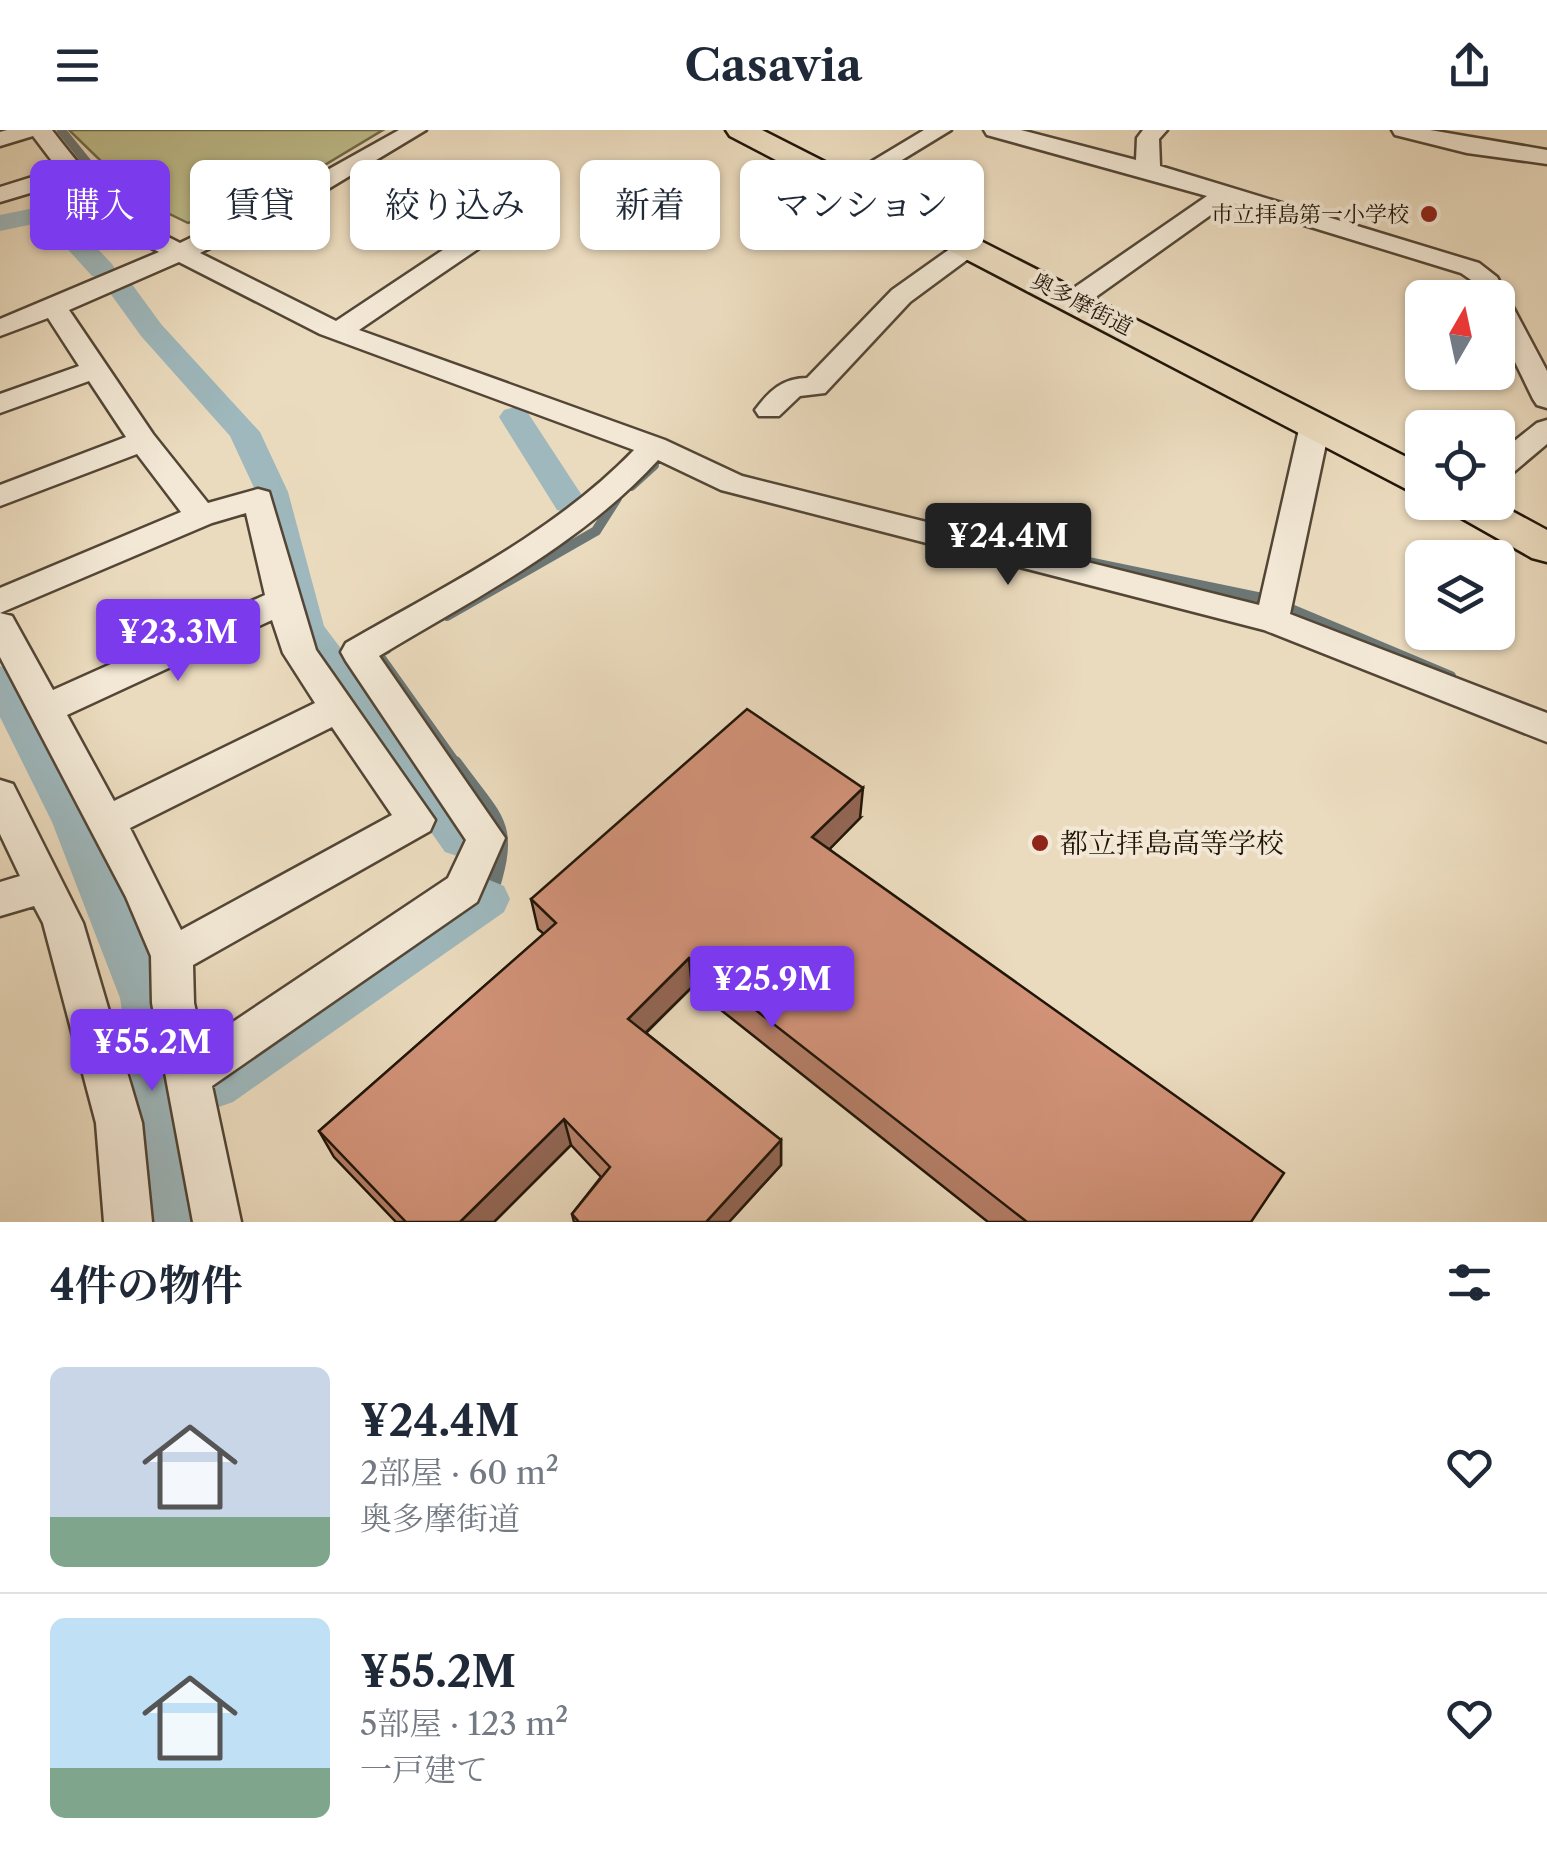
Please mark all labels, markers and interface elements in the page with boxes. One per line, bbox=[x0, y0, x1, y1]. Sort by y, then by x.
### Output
text: Casavia bbox=[685, 37, 862, 93]
icon: menu bbox=[50, 38, 105, 93]
icon: share bbox=[1442, 38, 1497, 93]
chip: 購入 bbox=[30, 160, 170, 250]
chip: 賃貸 bbox=[190, 160, 330, 250]
chip: 絞り込み bbox=[350, 160, 560, 250]
chip: 新着 bbox=[580, 160, 720, 250]
chip: マンション bbox=[740, 160, 984, 250]
place label: 市立拝島第一小学校 bbox=[1211, 201, 1409, 228]
marker: 市立拝島第一小学校 bbox=[1418, 203, 1440, 225]
street label: 奥多摩街道 bbox=[1027, 267, 1137, 341]
north arrow bbox=[1405, 280, 1515, 390]
map controls bbox=[1405, 280, 1515, 650]
button: locate bbox=[1405, 410, 1515, 520]
pin: ¥24.4M bbox=[927, 503, 1089, 588]
text: ¥24.4M bbox=[947, 516, 1069, 555]
button: layers bbox=[1405, 540, 1515, 650]
pin: ¥23.3M bbox=[97, 599, 259, 684]
text: ¥23.3M bbox=[118, 612, 238, 651]
place label: 都立拝島高等学校 bbox=[1060, 826, 1284, 860]
marker: 都立拝島高等学校 bbox=[1029, 832, 1051, 854]
pin: ¥25.9M bbox=[691, 946, 853, 1031]
text: ¥25.9M bbox=[712, 959, 832, 998]
pin: ¥55.2M bbox=[71, 1009, 233, 1094]
text: ¥55.2M bbox=[93, 1022, 212, 1061]
icon: filters bbox=[1442, 1255, 1497, 1310]
text: 4件の物件 bbox=[50, 1259, 243, 1311]
text: ¥24.4M bbox=[360, 1395, 520, 1447]
icon: home bbox=[130, 1407, 250, 1527]
icon: heart bbox=[1442, 1440, 1497, 1495]
text: 2部屋 · 60 m² bbox=[360, 1453, 559, 1492]
text: 奥多摩街道 bbox=[360, 1499, 520, 1538]
text: ¥55.2M bbox=[360, 1646, 516, 1698]
icon: home bbox=[130, 1658, 250, 1778]
icon: heart bbox=[1442, 1691, 1497, 1746]
text: 5部屋 · 123 m² bbox=[360, 1704, 568, 1743]
text: 一戸建て bbox=[360, 1750, 488, 1789]

